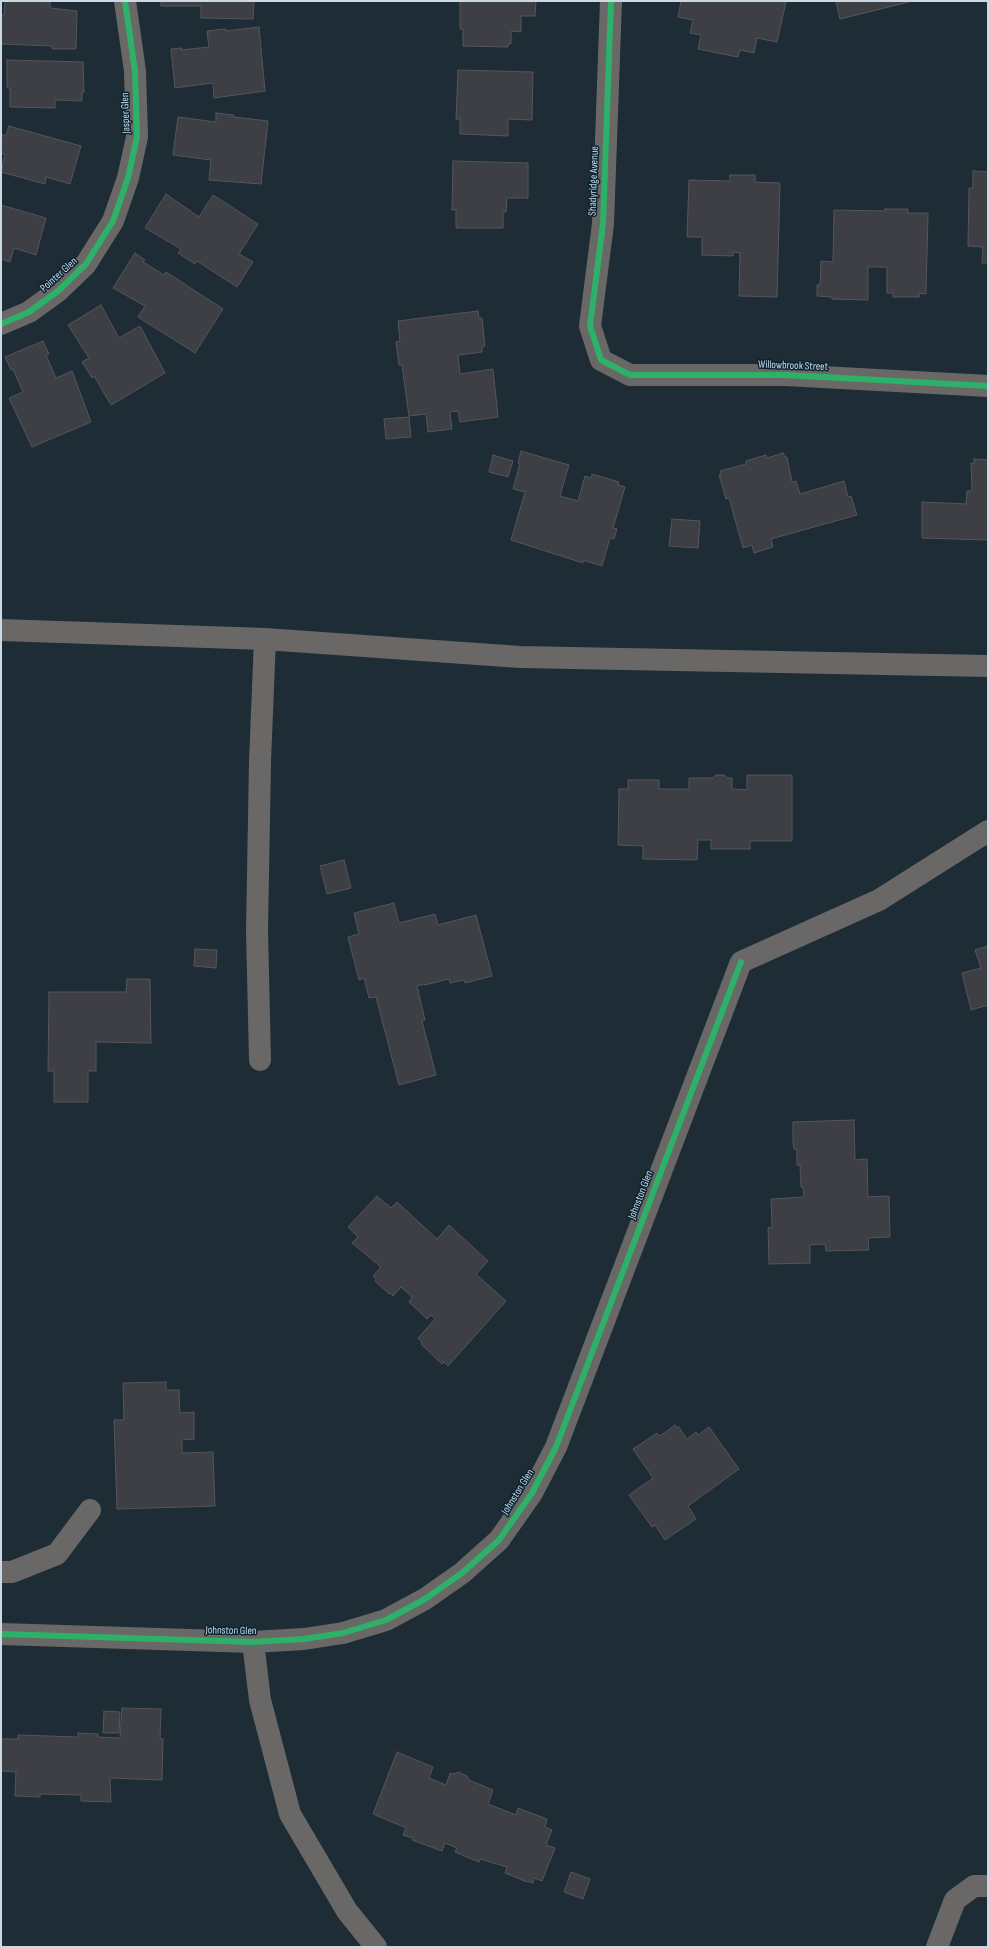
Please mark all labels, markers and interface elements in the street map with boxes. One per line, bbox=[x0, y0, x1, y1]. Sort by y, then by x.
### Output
street label: Jasper Glen bbox=[119, 92, 133, 134]
street label: Shadyridge Avenue bbox=[586, 146, 602, 216]
street label: Pointer Glen bbox=[38, 255, 80, 295]
street label: Willowbrook Street bbox=[758, 358, 828, 374]
street label: Johnston Glen bbox=[626, 1169, 656, 1221]
street label: Johnston Glen bbox=[499, 1467, 537, 1517]
street label: Johnston Glen bbox=[205, 1624, 257, 1638]

